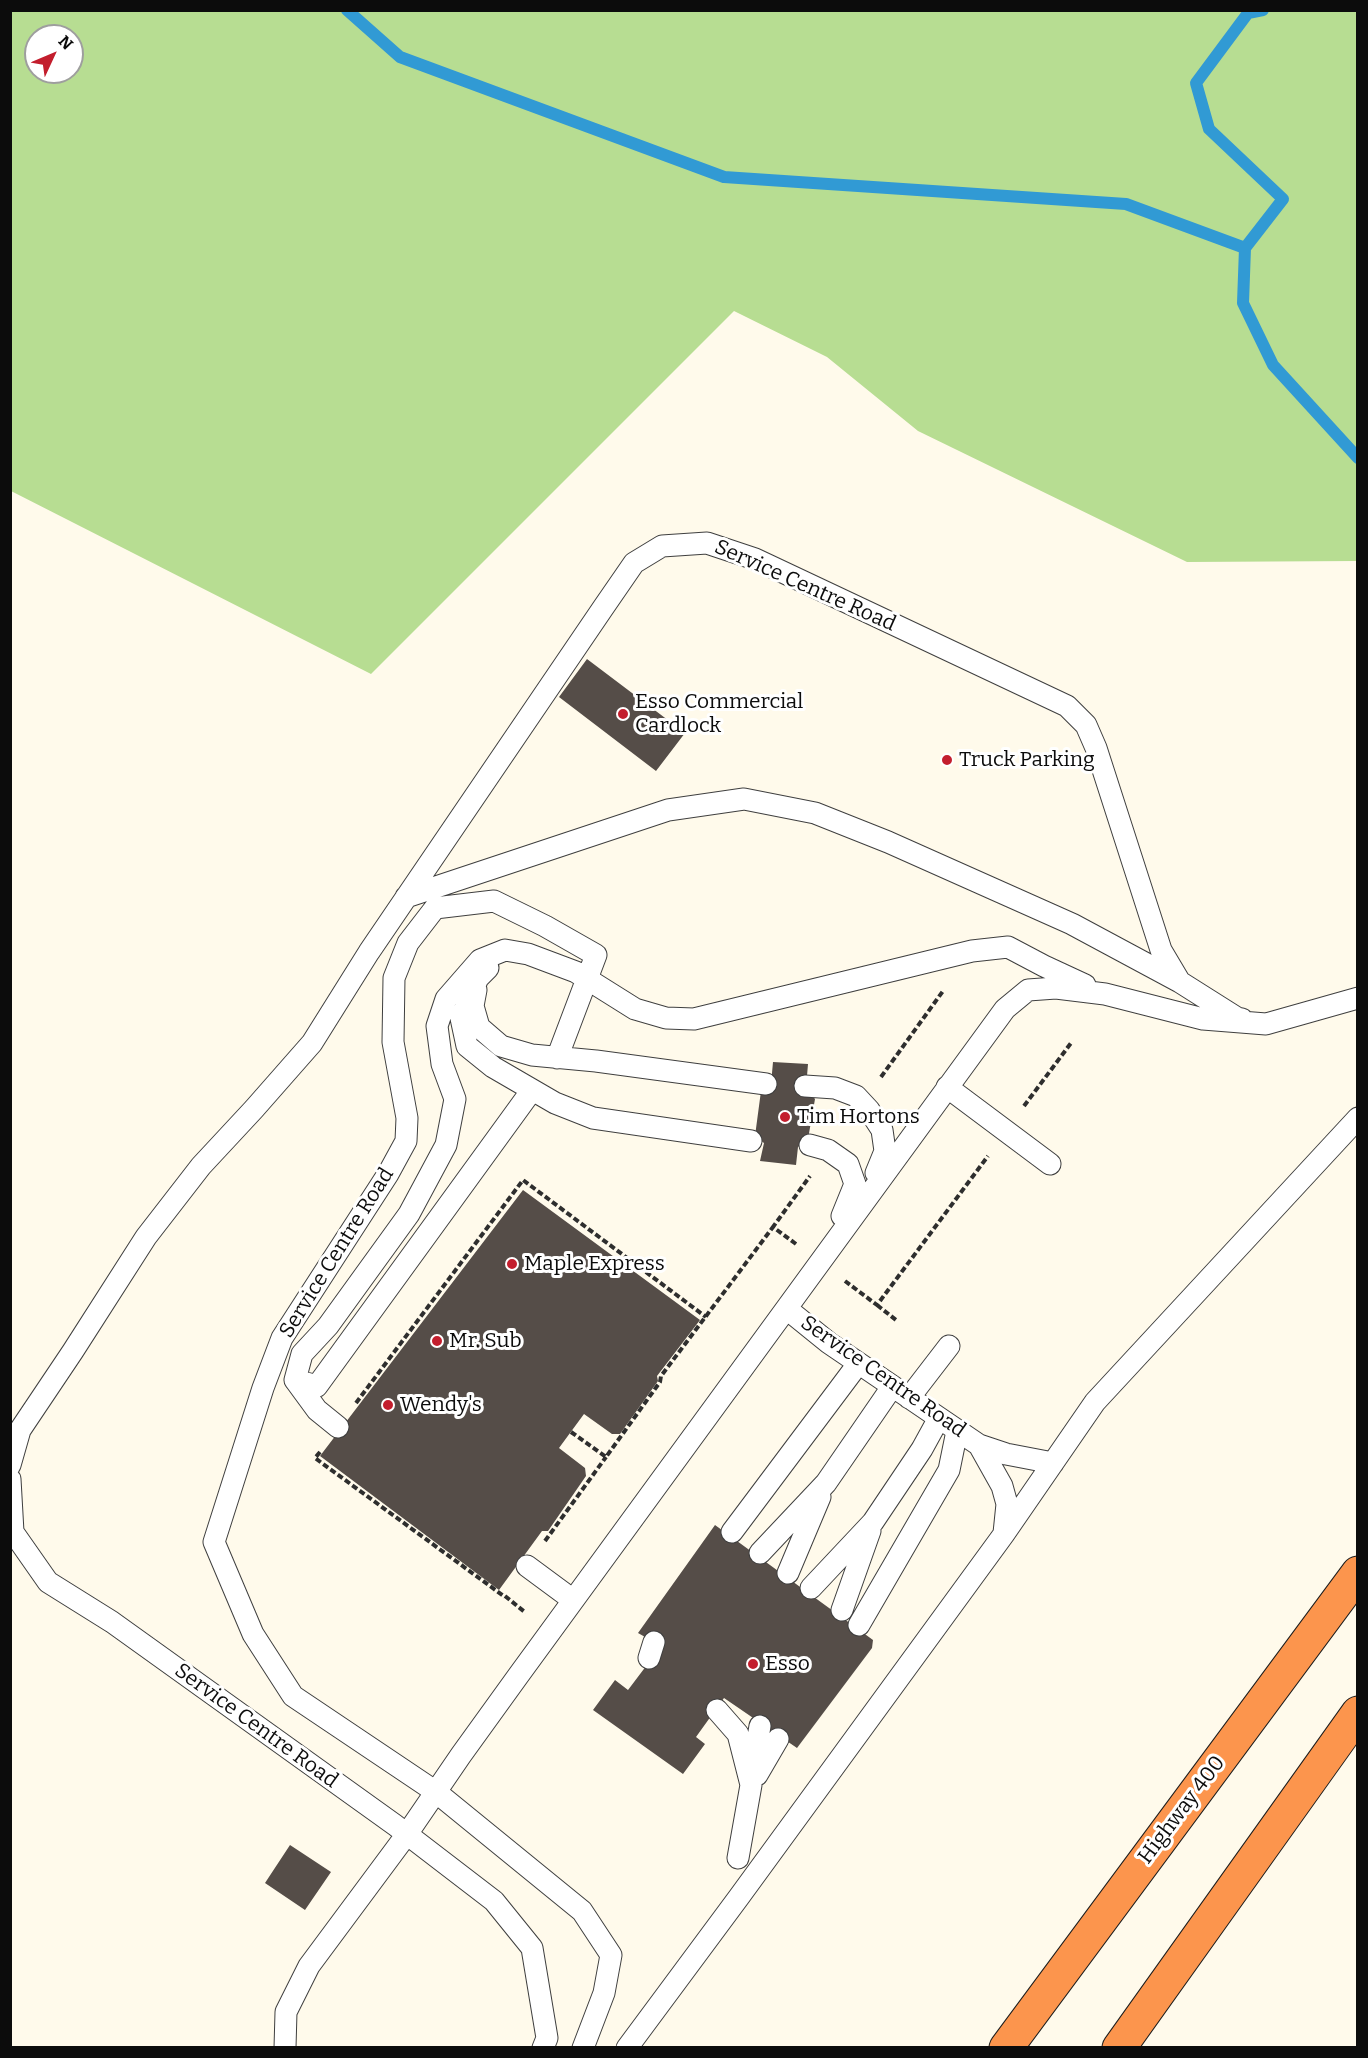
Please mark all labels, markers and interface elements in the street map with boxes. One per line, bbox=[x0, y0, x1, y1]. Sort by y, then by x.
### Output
north arrow bbox=[24, 24, 84, 84]
text: N bbox=[55, 31, 77, 54]
street label: Service Centre Road bbox=[710, 535, 900, 637]
place label: Esso Commercial Cardlock bbox=[635, 689, 803, 739]
marker: Esso Commercial Cardlock bbox=[616, 707, 630, 721]
place label: Truck Parking bbox=[959, 747, 1095, 773]
marker: Truck Parking bbox=[940, 753, 954, 767]
place label: Tim Hortons bbox=[797, 1104, 920, 1130]
marker: Tim Hortons bbox=[778, 1110, 792, 1124]
street label: Service Centre Road bbox=[274, 1163, 400, 1343]
place label: Maple Express bbox=[524, 1251, 665, 1277]
marker: Maple Express bbox=[505, 1257, 519, 1271]
street label: Service Centre Road bbox=[796, 1311, 970, 1443]
place label: Mr. Sub bbox=[449, 1328, 522, 1354]
marker: Mr. Sub bbox=[430, 1334, 444, 1348]
place label: Wendy's bbox=[400, 1392, 482, 1418]
marker: Wendy's bbox=[381, 1398, 395, 1412]
place label: Esso bbox=[765, 1651, 810, 1677]
marker: Esso bbox=[746, 1657, 760, 1671]
street label: Service Centre Road bbox=[169, 1658, 343, 1794]
street label: Highway 400 bbox=[1133, 1751, 1231, 1869]

